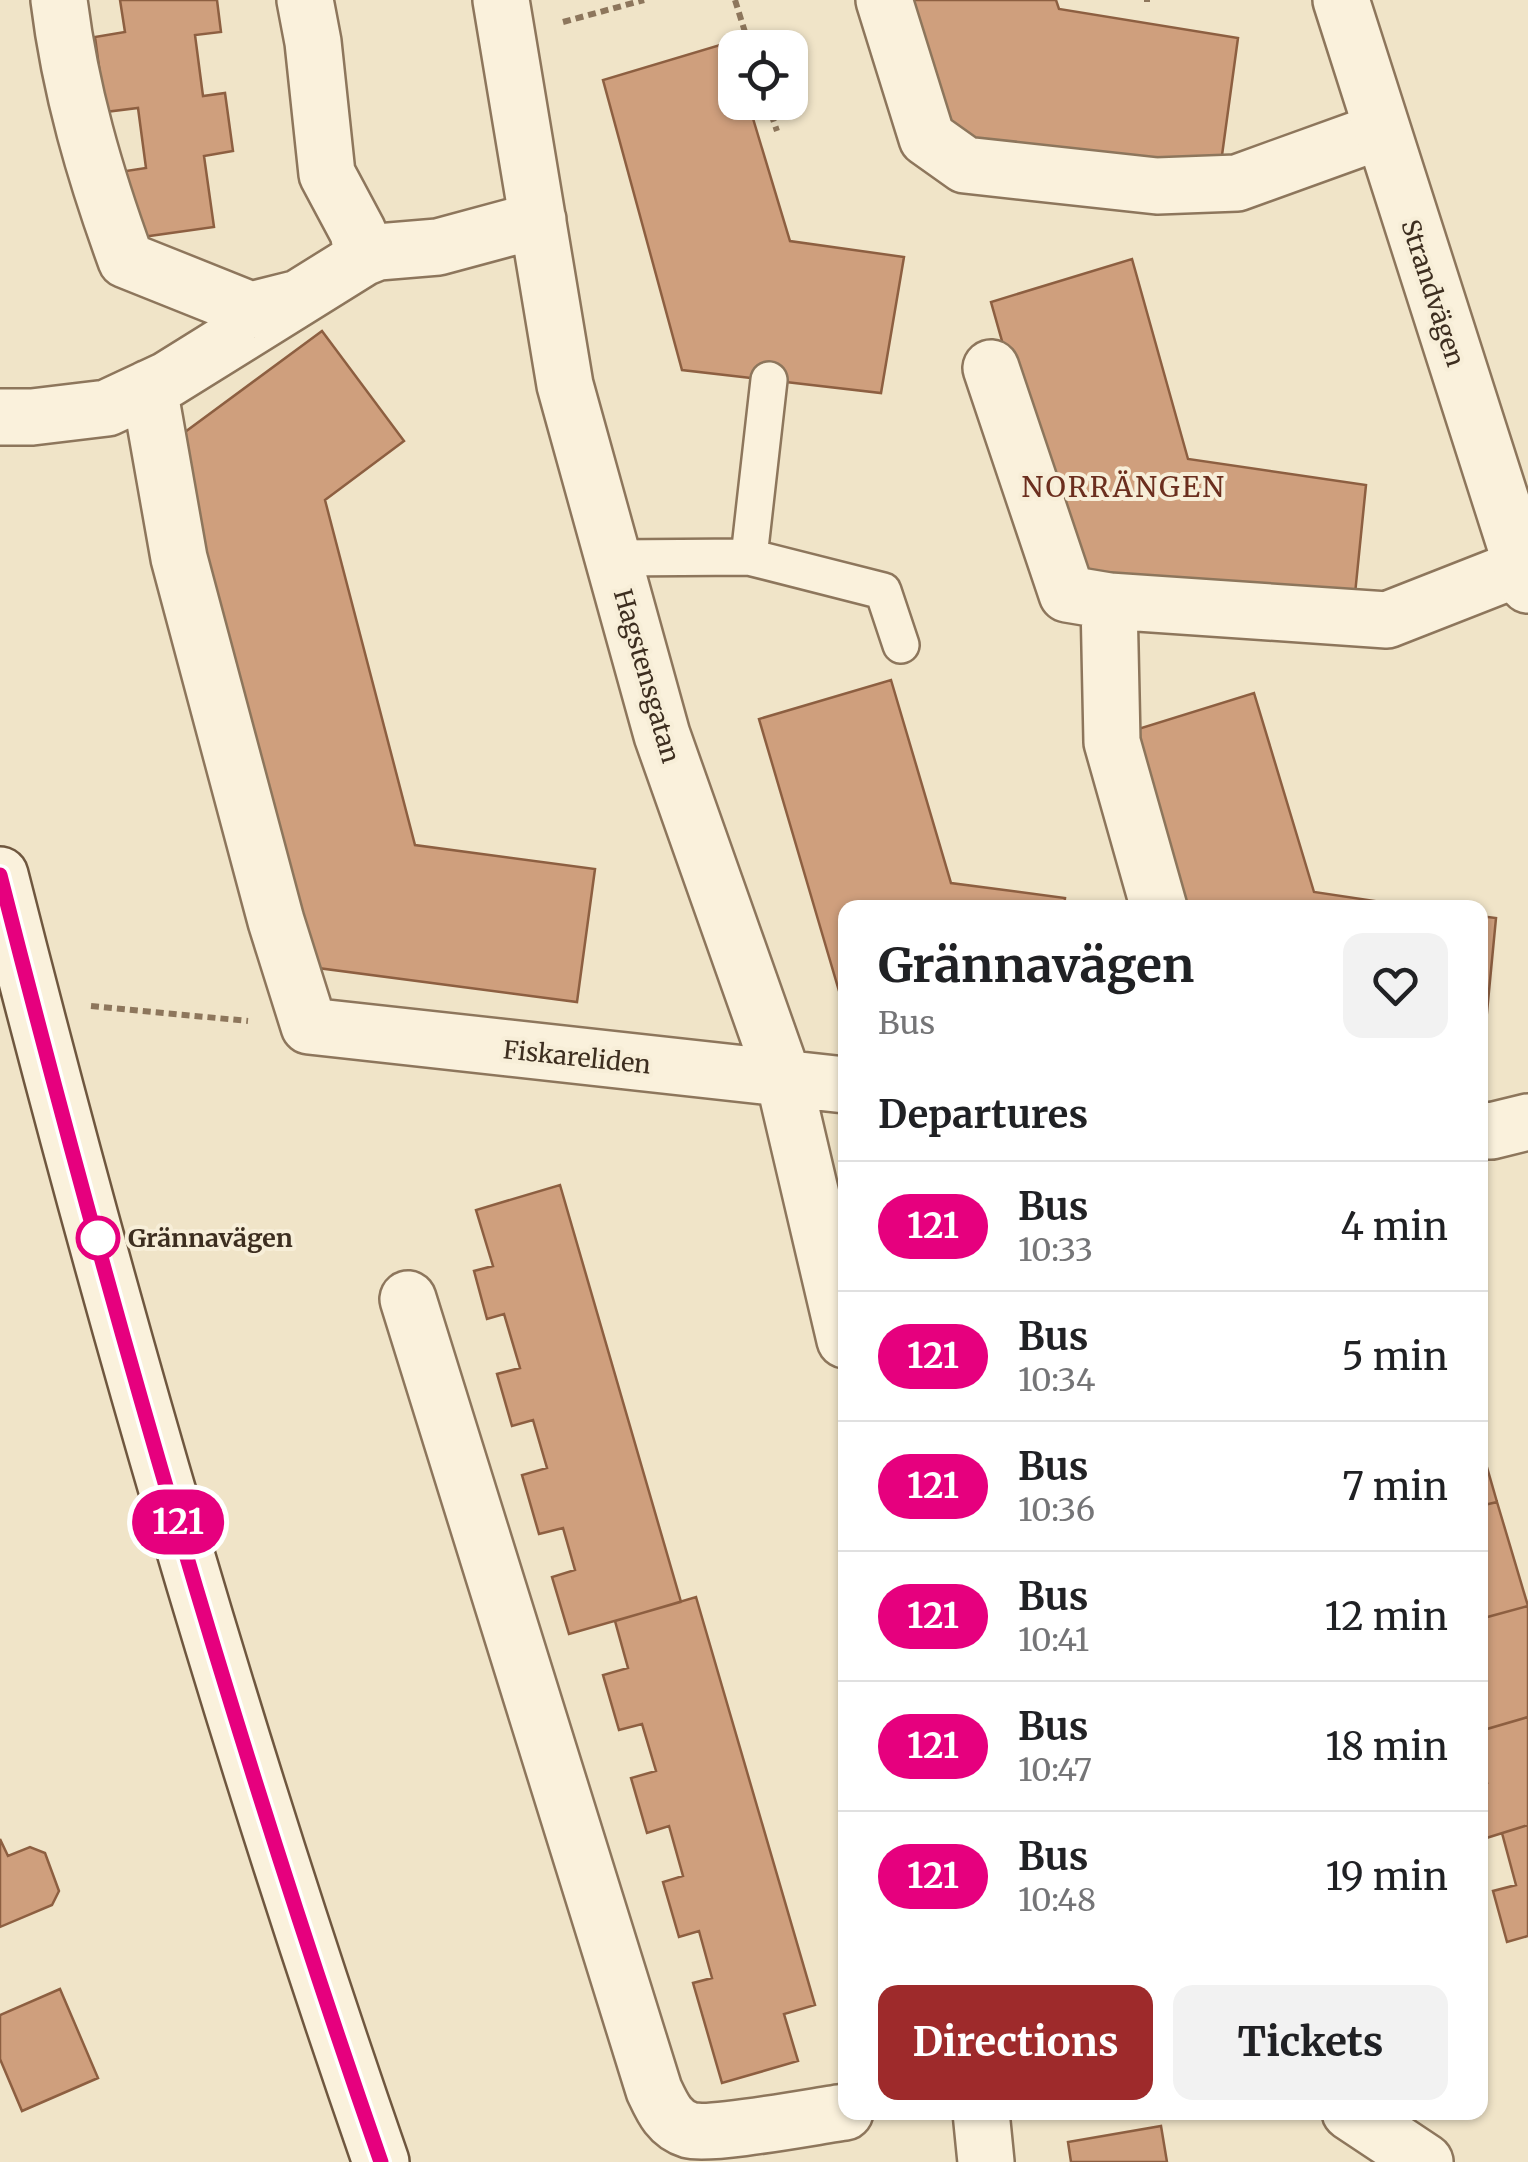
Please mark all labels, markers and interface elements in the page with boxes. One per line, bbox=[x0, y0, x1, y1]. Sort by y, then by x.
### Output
map controls bbox=[718, 30, 808, 120]
button: locate bbox=[718, 30, 808, 120]
street label: Strandvägen bbox=[1394, 216, 1472, 370]
district label: NORRÄNGEN bbox=[1021, 469, 1227, 505]
street label: Hagstensgatan bbox=[607, 585, 687, 767]
button: heart bbox=[1343, 933, 1448, 1038]
text: Grännavägen bbox=[878, 935, 1194, 995]
text: Bus bbox=[878, 1003, 935, 1043]
street label: Fiskareliden bbox=[502, 1033, 652, 1081]
text: Departures bbox=[878, 1091, 1088, 1138]
text: Bus bbox=[1018, 1183, 1088, 1230]
text: 4 min bbox=[1340, 1203, 1448, 1250]
text: 121 bbox=[907, 1204, 959, 1248]
marker: Grännavägen bbox=[77, 1217, 119, 1259]
place label: Grännavägen bbox=[128, 1222, 293, 1254]
text: 10:33 bbox=[1018, 1230, 1093, 1270]
text: Bus bbox=[1018, 1313, 1088, 1360]
text: 5 min bbox=[1342, 1333, 1448, 1380]
text: 121 bbox=[907, 1334, 959, 1378]
text: 10:34 bbox=[1018, 1360, 1095, 1400]
text: Bus bbox=[1018, 1443, 1088, 1490]
text: 7 min bbox=[1342, 1463, 1448, 1510]
text: 121 bbox=[907, 1464, 959, 1508]
line badge: 121 bbox=[120, 1490, 236, 1554]
text: 10:36 bbox=[1018, 1490, 1095, 1530]
text: 121 bbox=[152, 1500, 204, 1544]
text: Bus bbox=[1018, 1573, 1088, 1620]
text: 12 min bbox=[1325, 1593, 1448, 1640]
text: 121 bbox=[907, 1594, 959, 1638]
text: 10:41 bbox=[1018, 1620, 1089, 1660]
text: Bus bbox=[1018, 1703, 1088, 1750]
text: 18 min bbox=[1325, 1723, 1448, 1770]
text: 121 bbox=[907, 1724, 959, 1768]
text: 10:47 bbox=[1018, 1750, 1092, 1790]
text: Bus bbox=[1018, 1833, 1088, 1880]
text: 19 min bbox=[1325, 1853, 1448, 1900]
text: 121 bbox=[907, 1854, 959, 1898]
text: 10:48 bbox=[1018, 1880, 1096, 1920]
button: Directions bbox=[878, 1985, 1153, 2100]
button: Tickets bbox=[1173, 1985, 1448, 2100]

